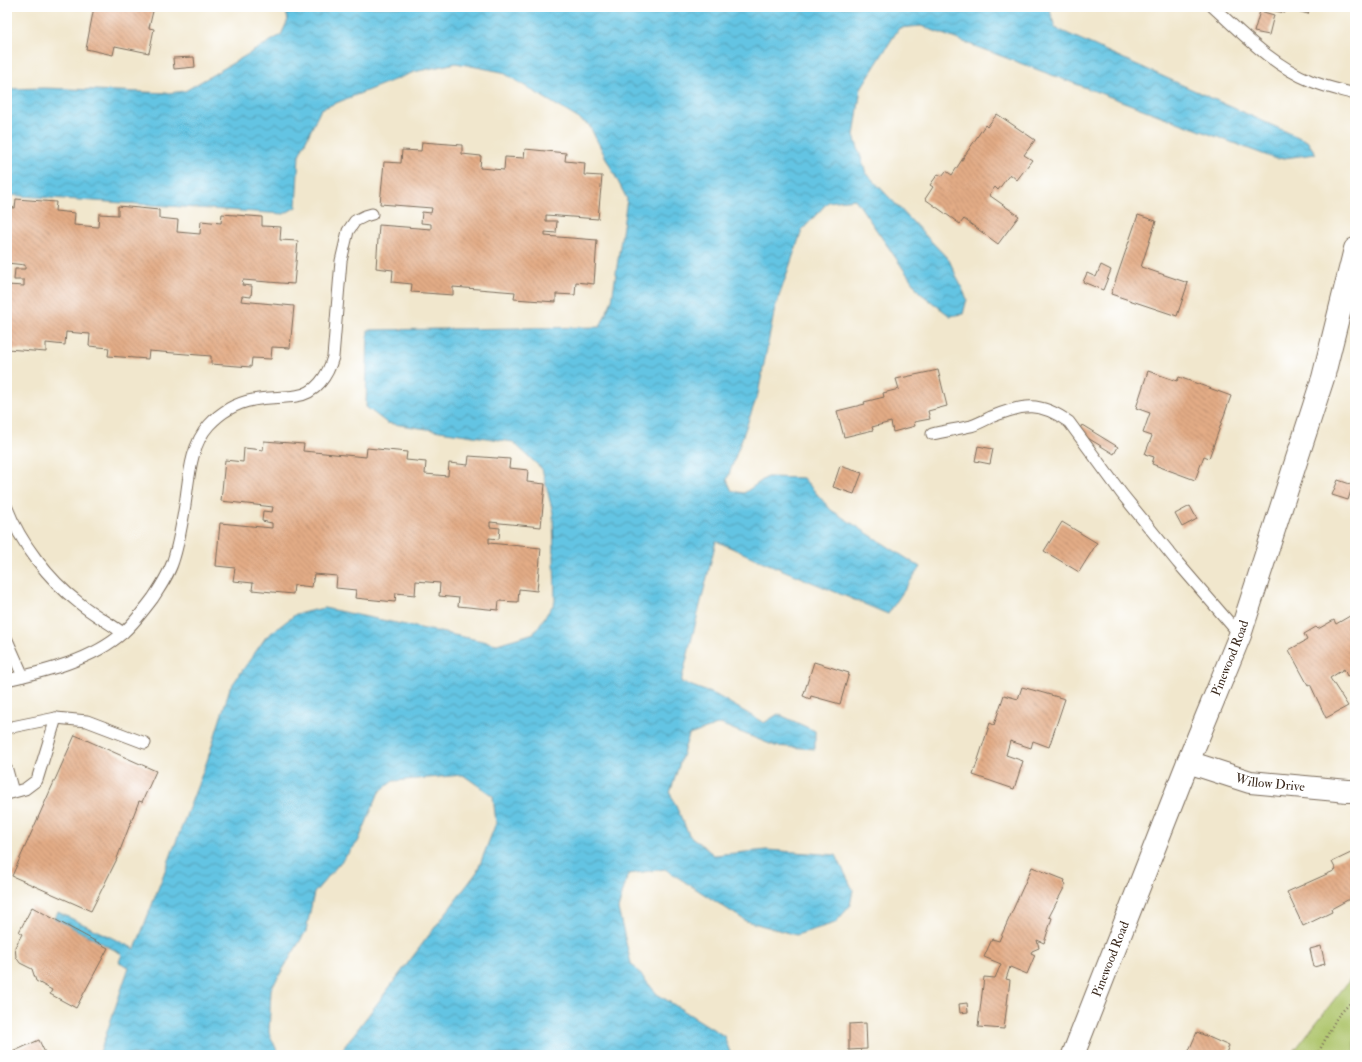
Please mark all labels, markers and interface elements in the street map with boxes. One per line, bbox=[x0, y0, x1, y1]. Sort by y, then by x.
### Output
street label: Pinewood Road bbox=[1208, 618, 1252, 698]
street label: Willow Drive bbox=[1232, 769, 1306, 795]
street label: Pinewood Road bbox=[1089, 918, 1133, 999]

